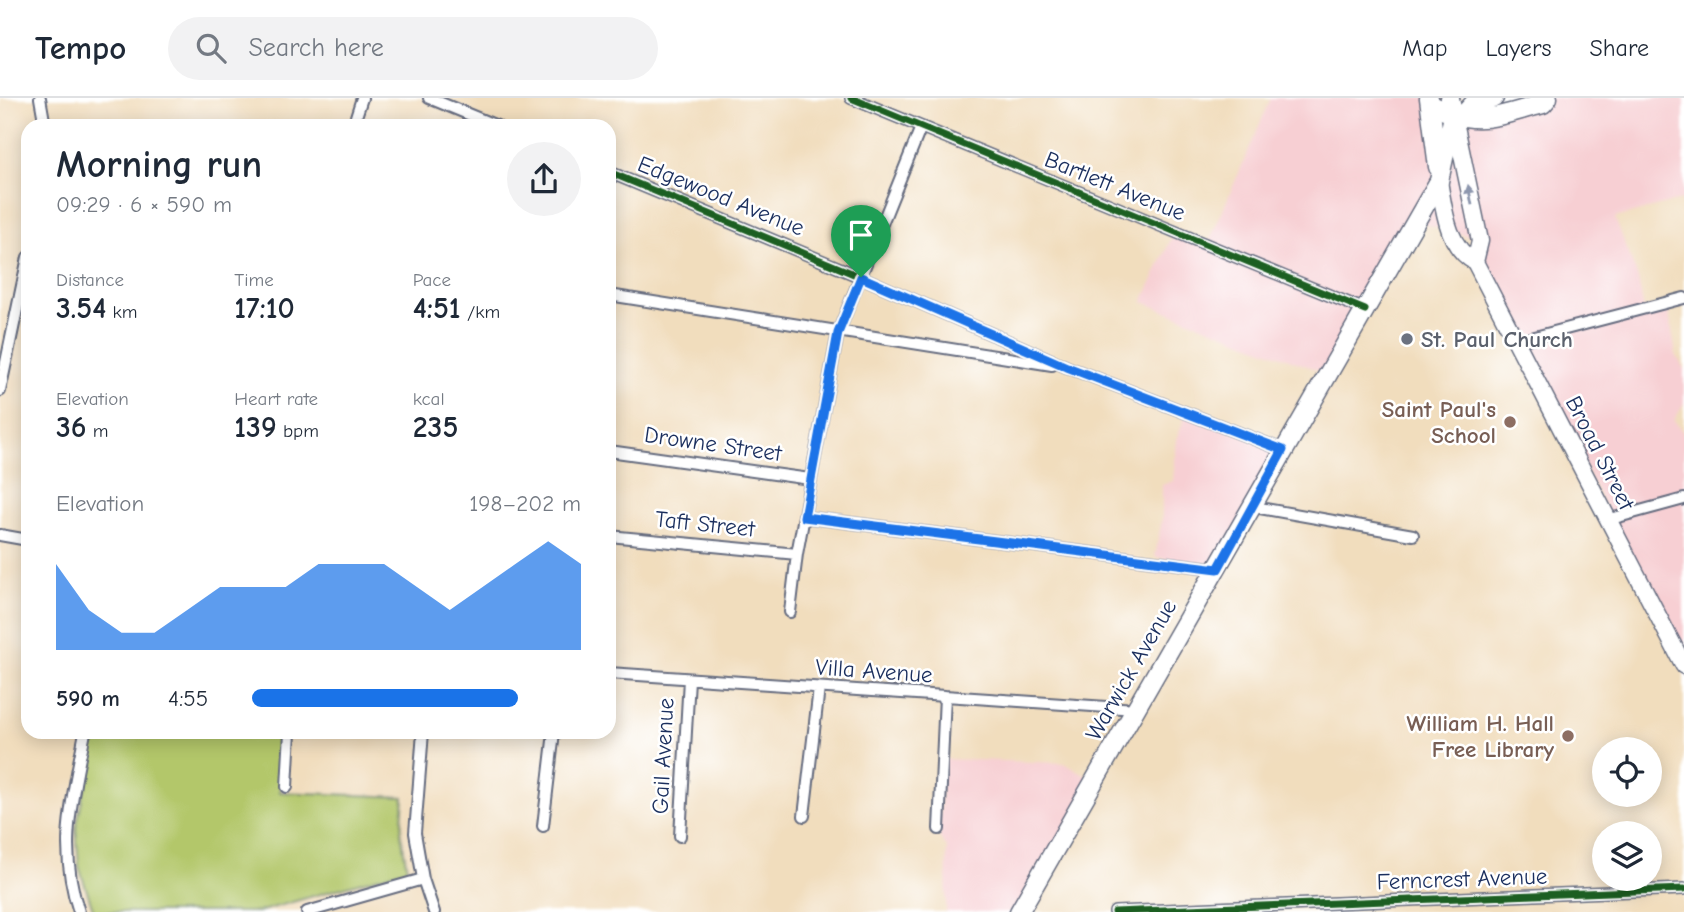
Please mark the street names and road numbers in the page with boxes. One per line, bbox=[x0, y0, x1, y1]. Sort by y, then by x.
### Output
street label: Bartlett Avenue bbox=[1041, 146, 1189, 226]
street label: Edgewood Avenue bbox=[634, 150, 808, 242]
street label: Broad Street bbox=[1560, 391, 1641, 516]
street label: Drowne Street bbox=[643, 421, 785, 467]
street label: Taft Street bbox=[654, 505, 758, 543]
street label: Warwick Avenue bbox=[1080, 595, 1182, 745]
street label: Villa Avenue bbox=[815, 653, 933, 689]
street label: Gail Avenue bbox=[646, 697, 680, 815]
street label: Ferncrest Avenue bbox=[1376, 863, 1548, 895]

